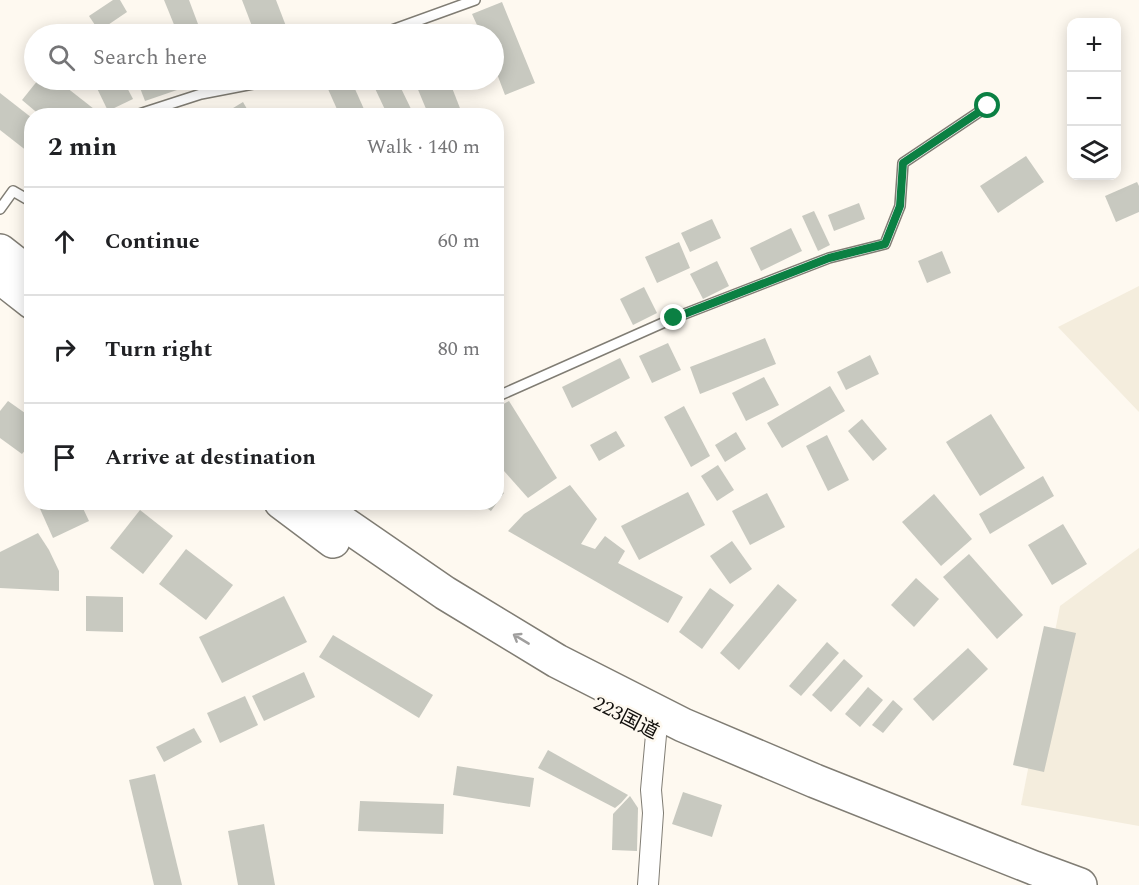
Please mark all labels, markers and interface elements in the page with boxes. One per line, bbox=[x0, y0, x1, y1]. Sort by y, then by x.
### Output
map controls bbox=[1067, 18, 1121, 180]
button: + bbox=[1067, 18, 1121, 72]
search box bbox=[24, 24, 504, 90]
icon: search bbox=[45, 41, 78, 74]
text: Search here bbox=[93, 41, 207, 74]
button: − bbox=[1067, 72, 1121, 126]
route start bbox=[974, 92, 1000, 118]
button: layers bbox=[1067, 126, 1121, 180]
text: 2 min bbox=[48, 127, 117, 167]
text: Walk · 140 m bbox=[367, 132, 480, 162]
icon: ahead bbox=[48, 225, 81, 258]
text: Continue bbox=[105, 225, 200, 258]
text: 60 m bbox=[438, 226, 480, 256]
route end bbox=[660, 304, 686, 330]
icon: right bbox=[48, 333, 81, 366]
text: Turn right bbox=[105, 333, 212, 366]
text: 80 m bbox=[438, 334, 480, 364]
icon: arrive bbox=[48, 441, 81, 474]
text: Arrive at destination bbox=[105, 441, 316, 474]
one-way arrow bbox=[513, 633, 530, 645]
street label: 223国道 bbox=[588, 689, 664, 747]

